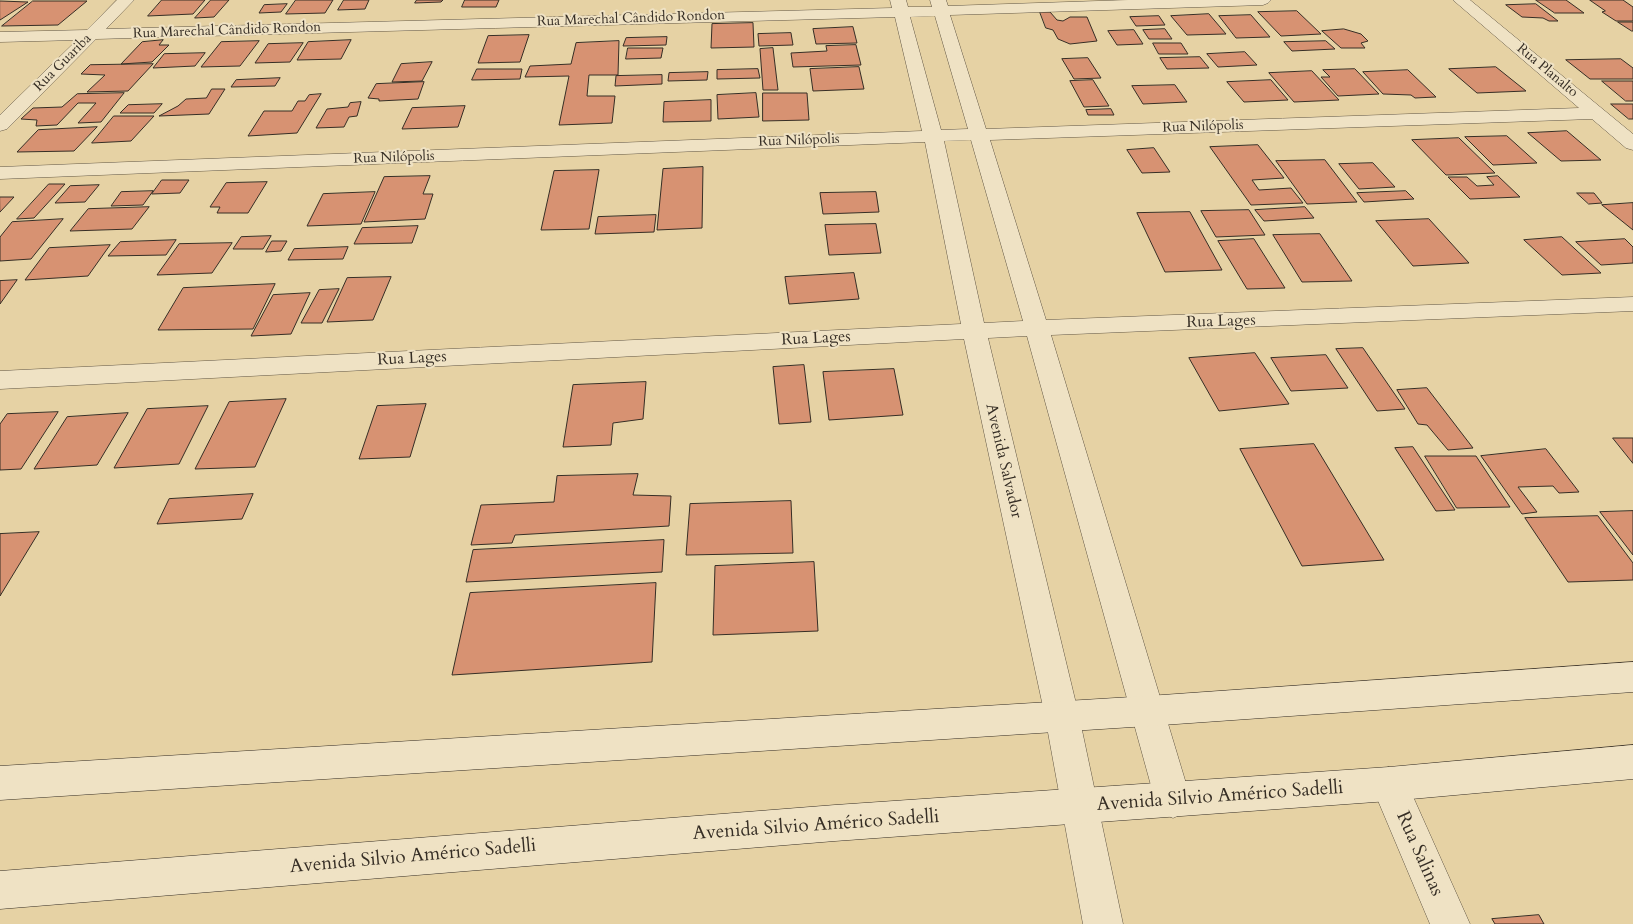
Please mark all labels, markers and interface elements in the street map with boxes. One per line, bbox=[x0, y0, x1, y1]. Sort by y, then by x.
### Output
street label: Rua Marechal Cândido Rondon bbox=[537, 7, 725, 31]
street label: Rua Marechal Cândido Rondon bbox=[133, 19, 321, 43]
street label: Rua Guariba bbox=[31, 31, 95, 95]
street label: Rua Planalto bbox=[1513, 41, 1581, 101]
street label: Rua Nilópolis bbox=[1162, 117, 1244, 137]
street label: Rua Nilópolis bbox=[758, 131, 840, 151]
street label: Rua Nilópolis bbox=[353, 148, 435, 168]
street label: Rua Lages bbox=[1186, 311, 1256, 333]
street label: Rua Lages bbox=[781, 328, 851, 350]
street label: Rua Lages bbox=[377, 348, 447, 370]
street label: Avenida Salvador bbox=[980, 402, 1026, 520]
street label: Avenida Silvio Américo Sadelli bbox=[1096, 777, 1344, 817]
street label: Avenida Silvio Américo Sadelli bbox=[692, 806, 940, 846]
street label: Rua Salinas bbox=[1390, 808, 1448, 900]
street label: Avenida Silvio Américo Sadelli bbox=[289, 835, 537, 879]

